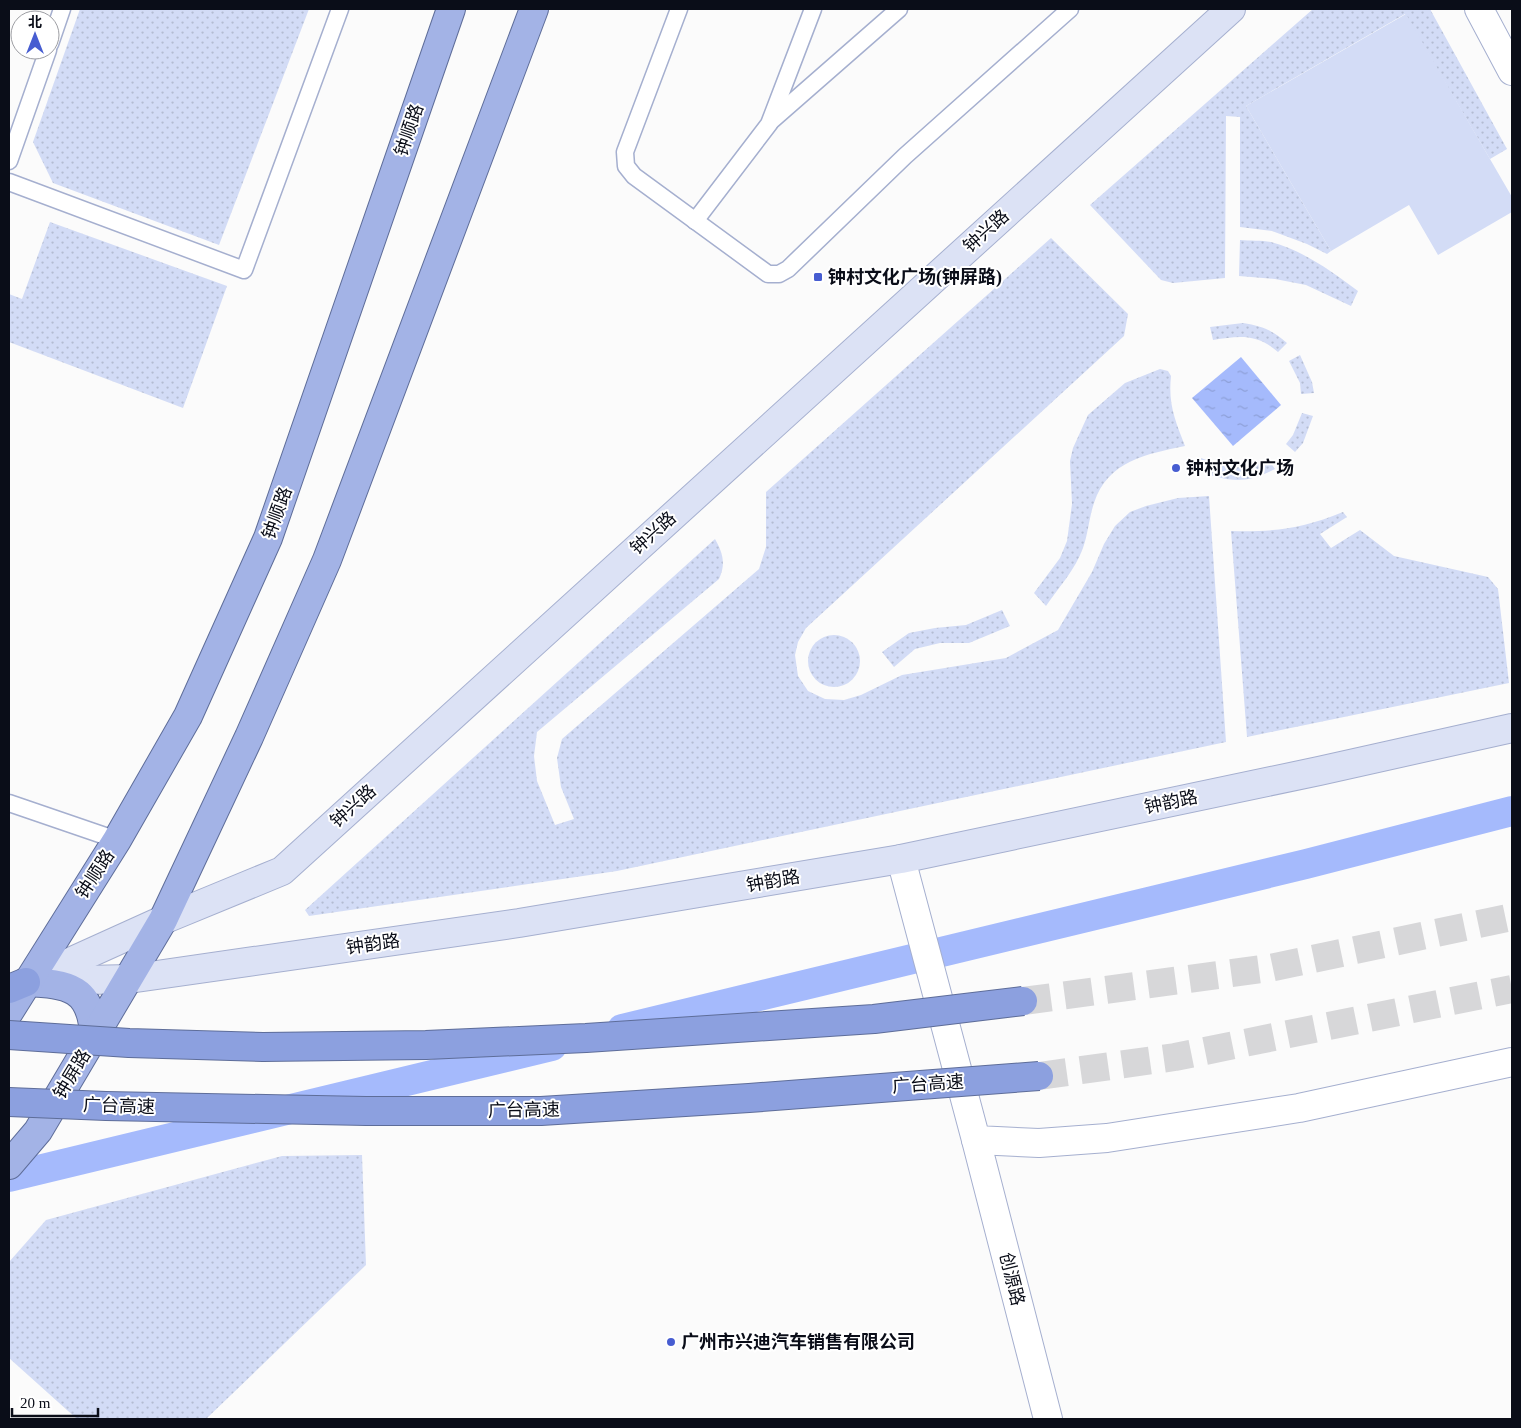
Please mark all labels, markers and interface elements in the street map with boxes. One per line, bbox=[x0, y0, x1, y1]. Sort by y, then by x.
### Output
north arrow bbox=[10, 10, 60, 60]
text: 北 bbox=[28, 15, 42, 30]
street label: 钟顺路 bbox=[391, 101, 427, 159]
street label: 钟兴路 bbox=[959, 206, 1013, 256]
place label: 钟村文化广场(钟屏路) bbox=[828, 267, 1002, 288]
marker: 钟村文化广场(钟屏路) bbox=[812, 271, 824, 283]
place label: 钟村文化广场 bbox=[1186, 458, 1294, 478]
marker: 钟村文化广场 bbox=[1170, 462, 1182, 474]
street label: 钟顺路 bbox=[258, 484, 296, 542]
street label: 钟兴路 bbox=[626, 508, 680, 558]
street label: 钟兴路 bbox=[326, 781, 380, 831]
street label: 钟韵路 bbox=[1143, 787, 1199, 817]
street label: 钟顺路 bbox=[72, 846, 118, 902]
street label: 钟韵路 bbox=[745, 866, 801, 896]
street label: 钟韵路 bbox=[345, 930, 401, 958]
street label: 钟屏路 bbox=[50, 1046, 94, 1102]
street label: 广台高速 bbox=[891, 1072, 965, 1096]
street label: 广台高速 bbox=[83, 1095, 155, 1117]
street label: 广台高速 bbox=[488, 1099, 560, 1121]
street label: 创源路 bbox=[996, 1250, 1028, 1308]
place label: 广州市兴迪汽车销售有限公司 bbox=[681, 1332, 915, 1352]
marker: 广州市兴迪汽车销售有限公司 bbox=[665, 1336, 677, 1348]
scale bar bbox=[12, 1386, 99, 1418]
text: 20 m bbox=[20, 1395, 51, 1411]

